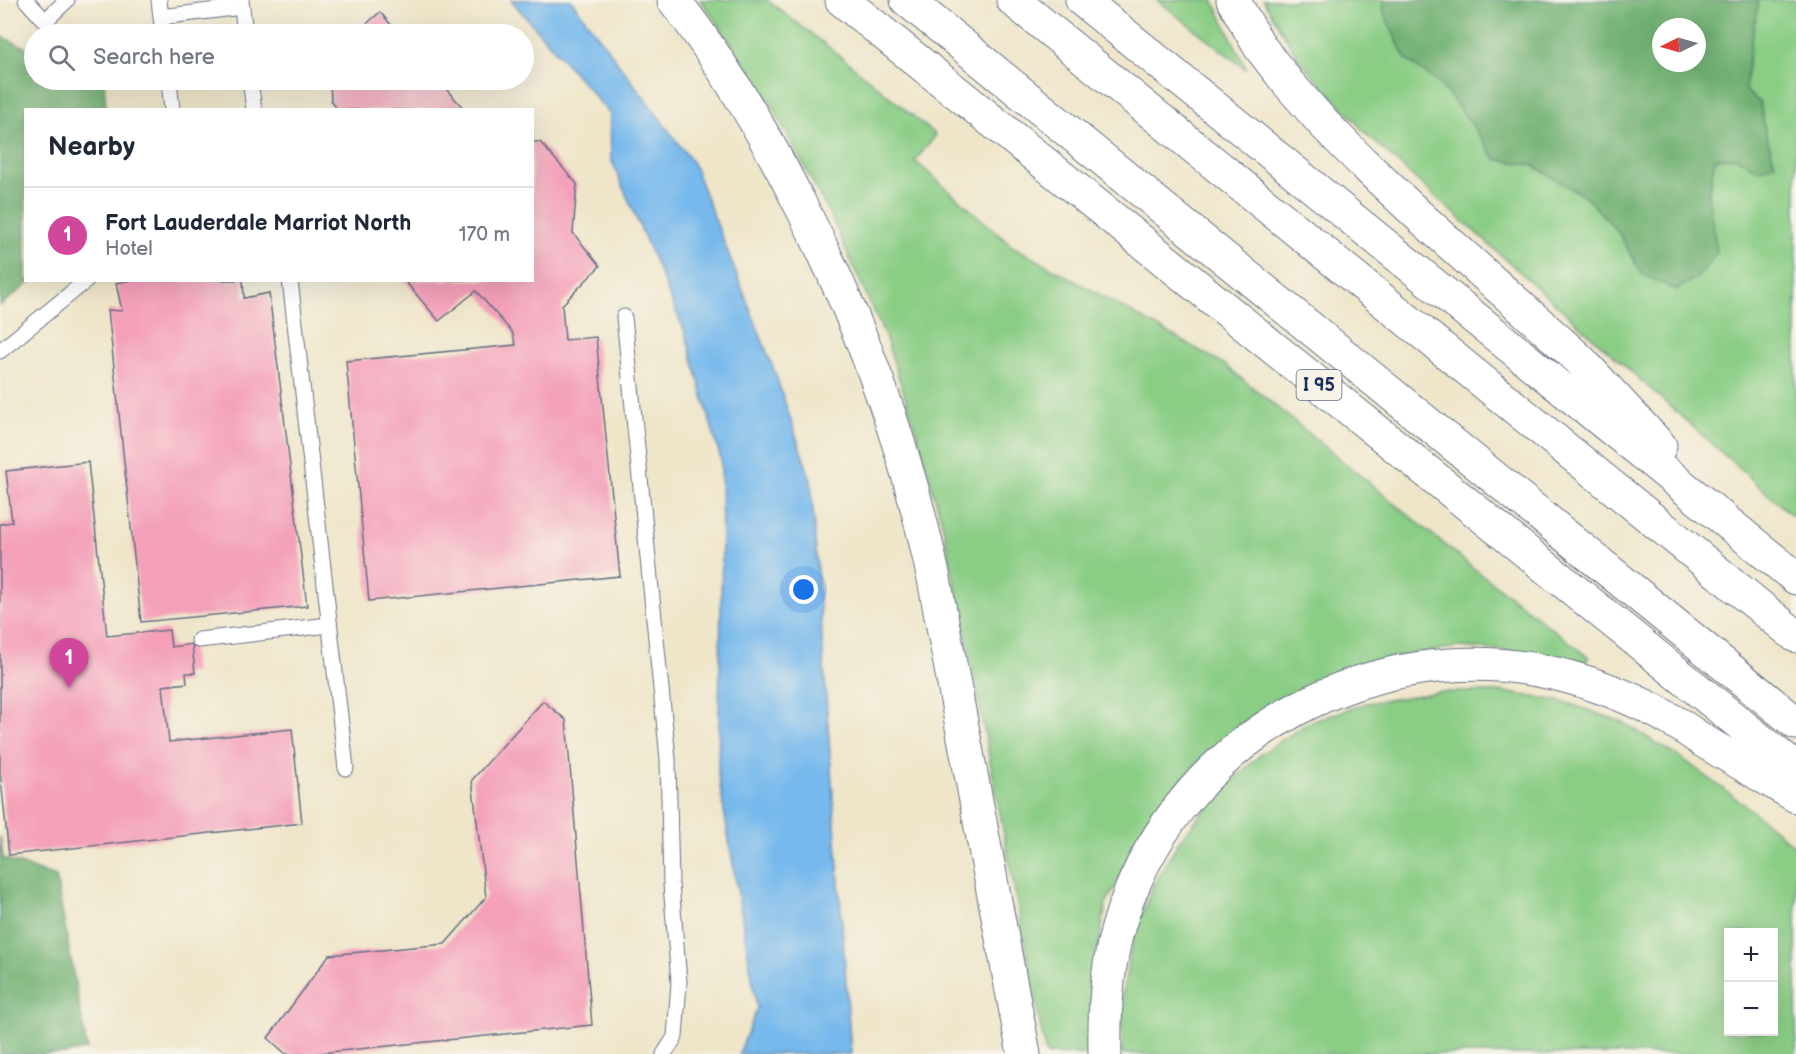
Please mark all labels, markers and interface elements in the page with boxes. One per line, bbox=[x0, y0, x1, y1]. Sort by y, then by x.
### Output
north arrow bbox=[1652, 18, 1706, 72]
search box bbox=[24, 24, 534, 90]
icon: search bbox=[45, 41, 78, 74]
text: Search here bbox=[93, 44, 215, 71]
text: Nearby bbox=[48, 132, 135, 163]
text: Fort Lauderdale Marriot North bbox=[105, 210, 411, 237]
text: 1 bbox=[63, 223, 72, 247]
text: 170 m bbox=[459, 223, 510, 247]
text: Hotel bbox=[105, 237, 153, 261]
road number: I 95 bbox=[1296, 370, 1342, 400]
your location bbox=[789, 575, 818, 604]
pin: 1 bbox=[50, 638, 88, 688]
map controls bbox=[1724, 928, 1778, 1036]
button: + bbox=[1724, 928, 1778, 982]
button: − bbox=[1724, 982, 1778, 1036]

